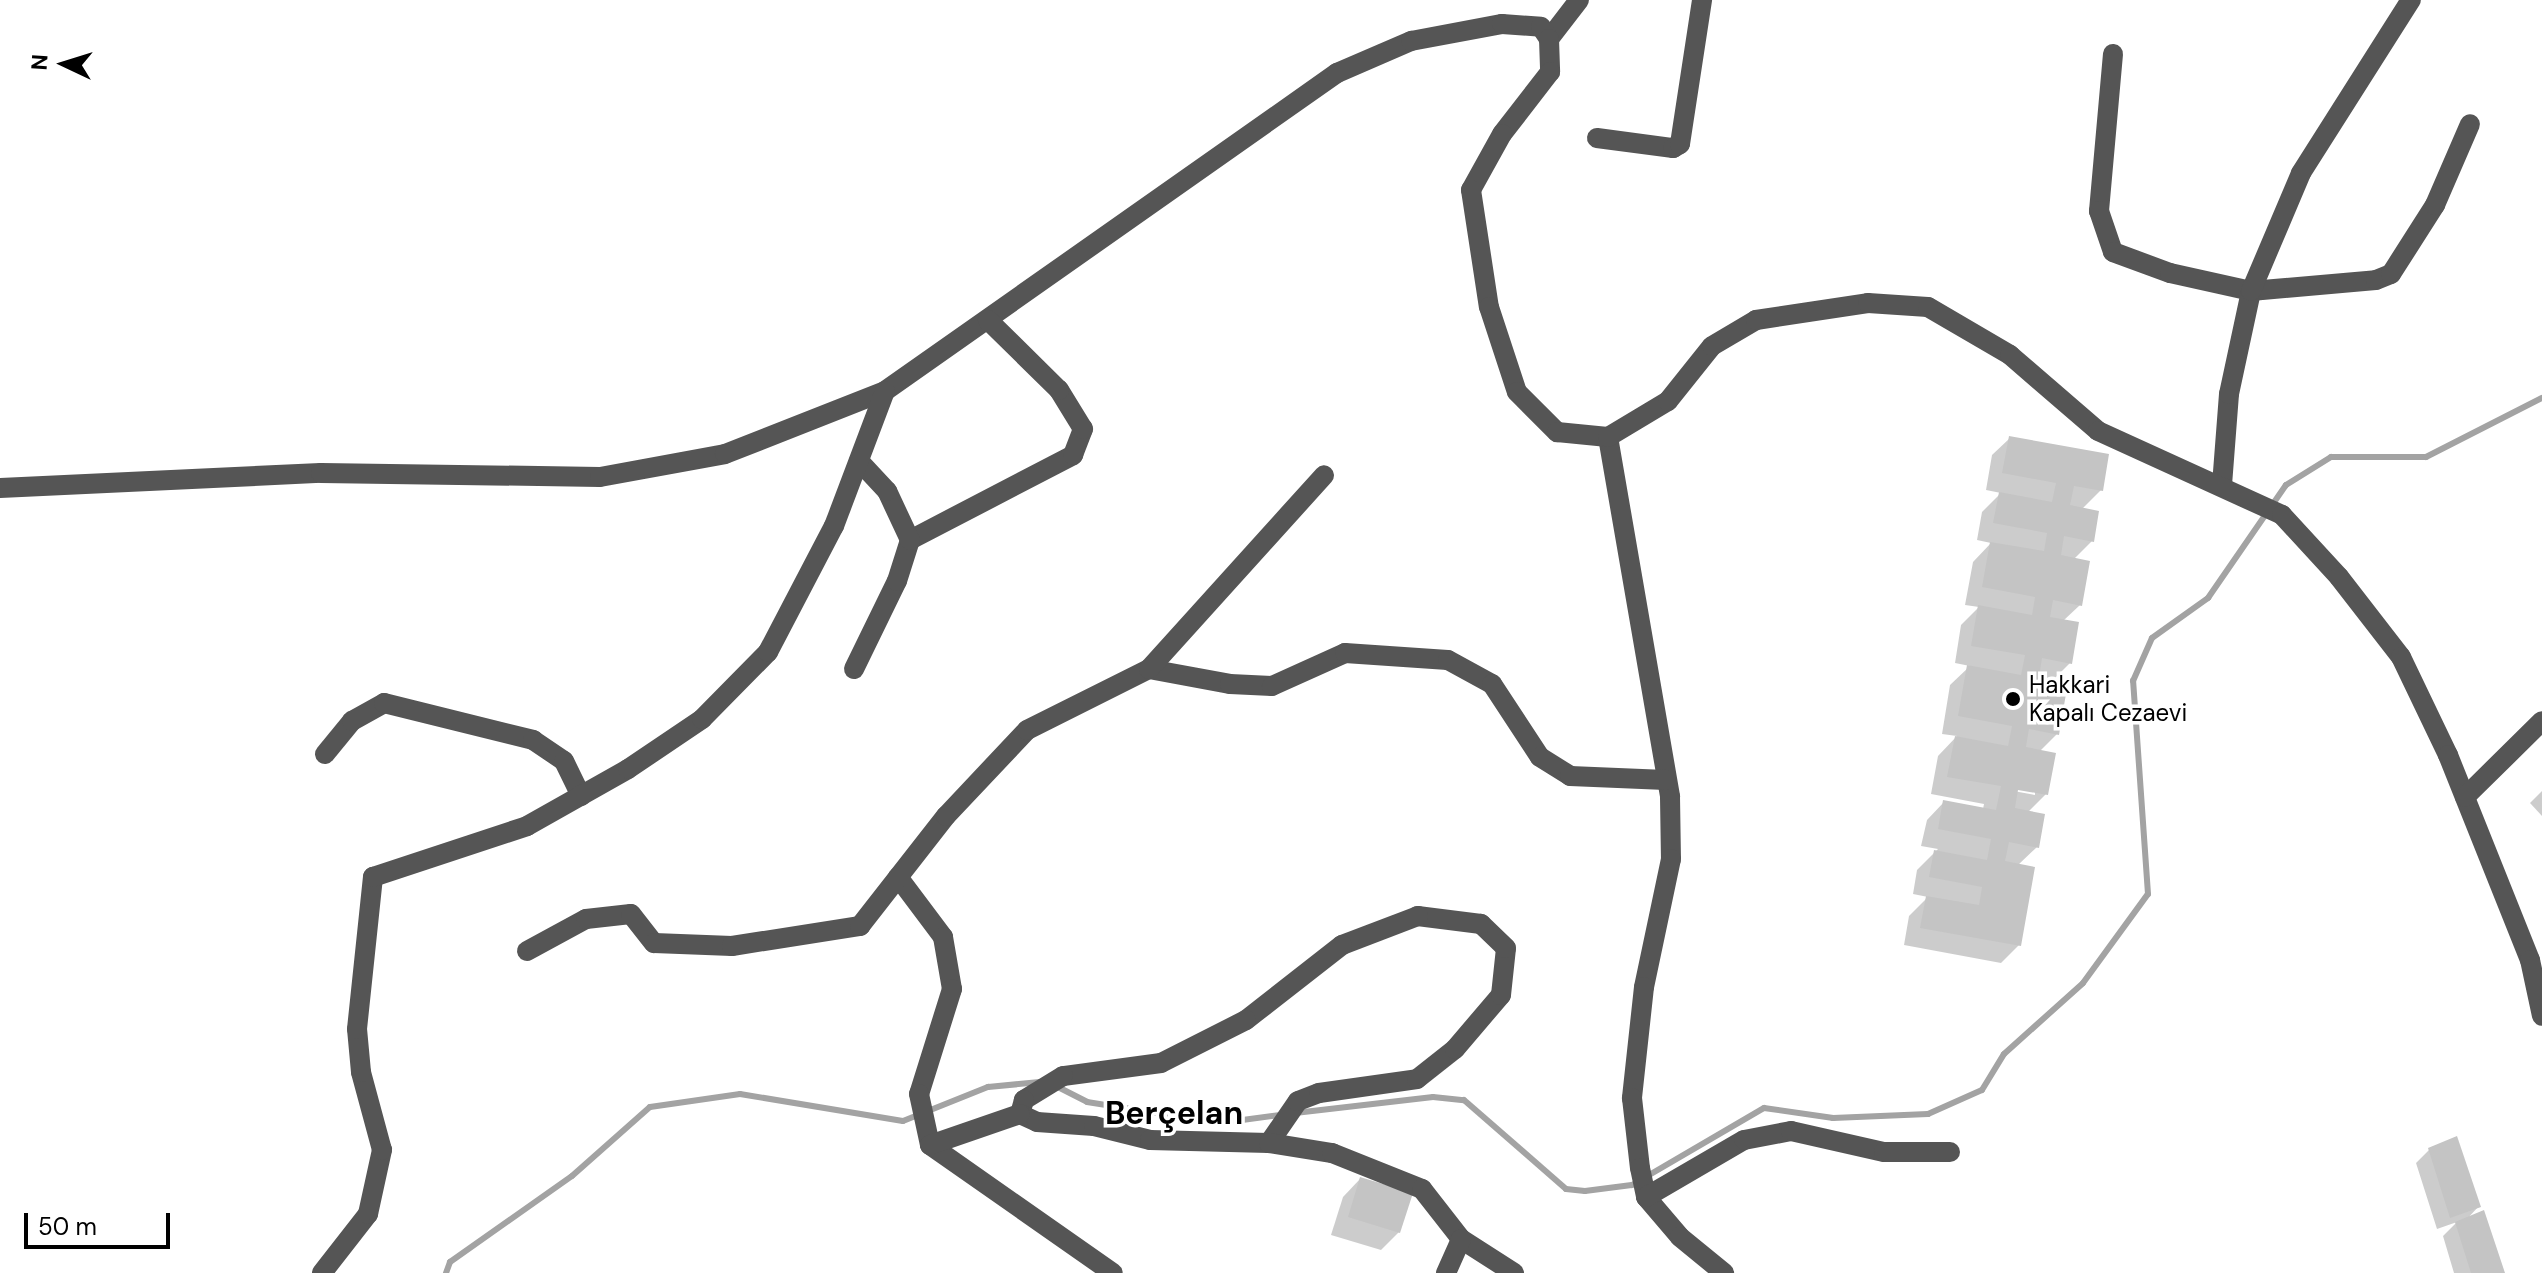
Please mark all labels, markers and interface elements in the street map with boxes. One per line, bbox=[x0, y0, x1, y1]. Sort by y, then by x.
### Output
north arrow bbox=[24, 24, 104, 104]
text: N bbox=[25, 53, 55, 71]
place label: Hakkari Kapalı Cezaevi bbox=[2029, 671, 2187, 727]
marker: Hakkari Kapalı Cezaevi bbox=[2004, 690, 2022, 708]
district label: Berçelan bbox=[1105, 1094, 1243, 1132]
scale bar bbox=[28, 1197, 174, 1247]
text: 50 m bbox=[38, 1211, 97, 1242]

